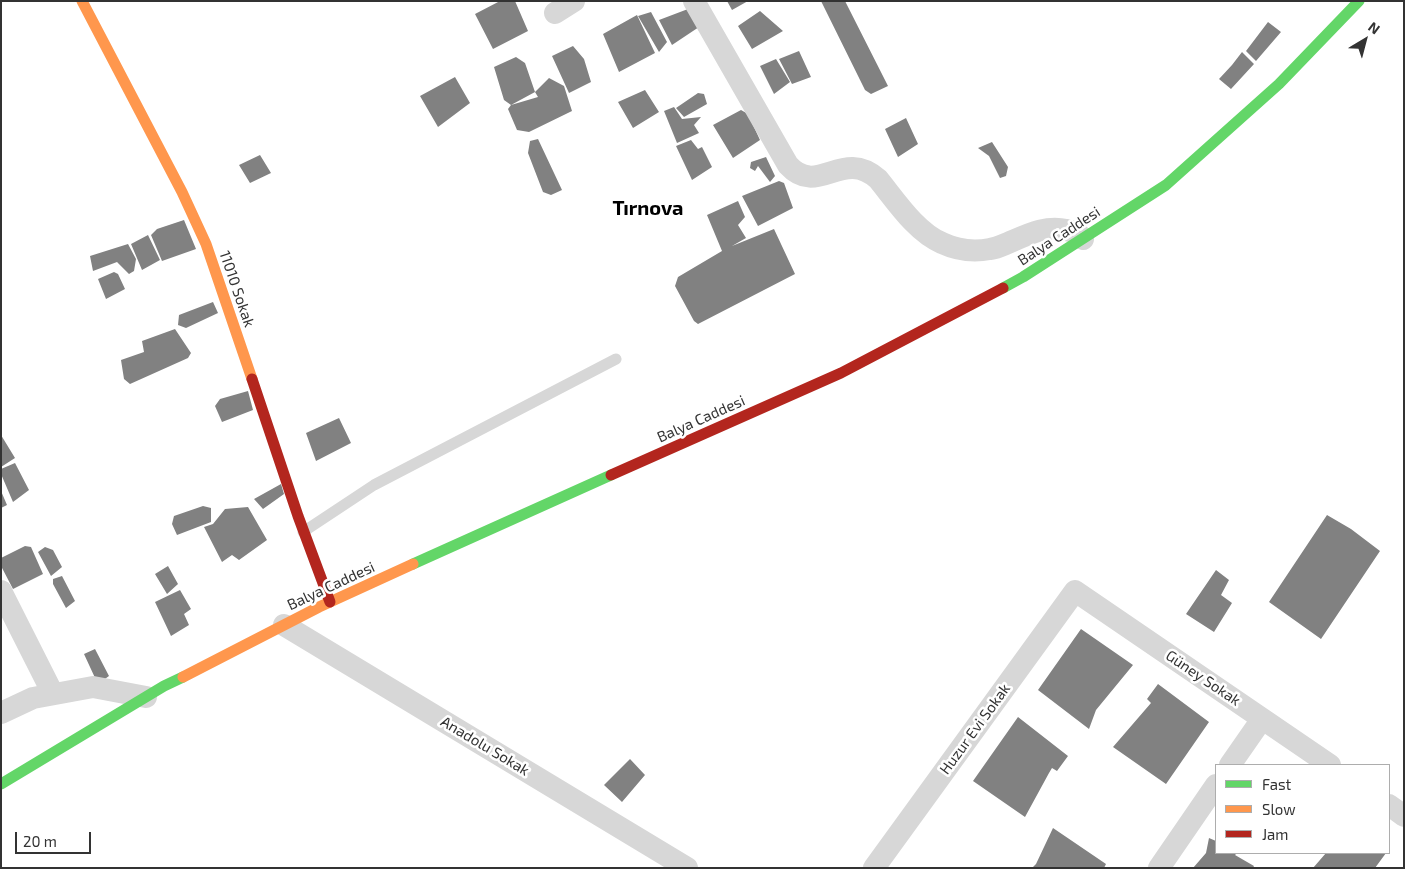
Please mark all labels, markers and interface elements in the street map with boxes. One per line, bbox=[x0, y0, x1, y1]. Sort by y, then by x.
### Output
north arrow bbox=[1340, 15, 1390, 65]
text: N bbox=[1365, 18, 1383, 37]
district label: Tırnova bbox=[613, 196, 683, 220]
street label: Balya Caddesi bbox=[1014, 203, 1104, 269]
street label: 11010 Sokak bbox=[216, 248, 258, 330]
street label: Balya Caddesi bbox=[654, 392, 748, 446]
street label: Balya Caddesi bbox=[284, 558, 378, 614]
street label: Güney Sokak bbox=[1162, 646, 1244, 710]
street label: Huzur Evi Sokak bbox=[936, 680, 1014, 778]
street label: Anadolu Sokak bbox=[437, 712, 533, 780]
legend bbox=[1215, 764, 1390, 854]
text: Fast bbox=[1262, 775, 1291, 793]
text: Slow bbox=[1262, 800, 1296, 818]
scale bar bbox=[18, 822, 94, 854]
text: Jam bbox=[1262, 825, 1288, 843]
text: 20 m bbox=[23, 832, 57, 850]

